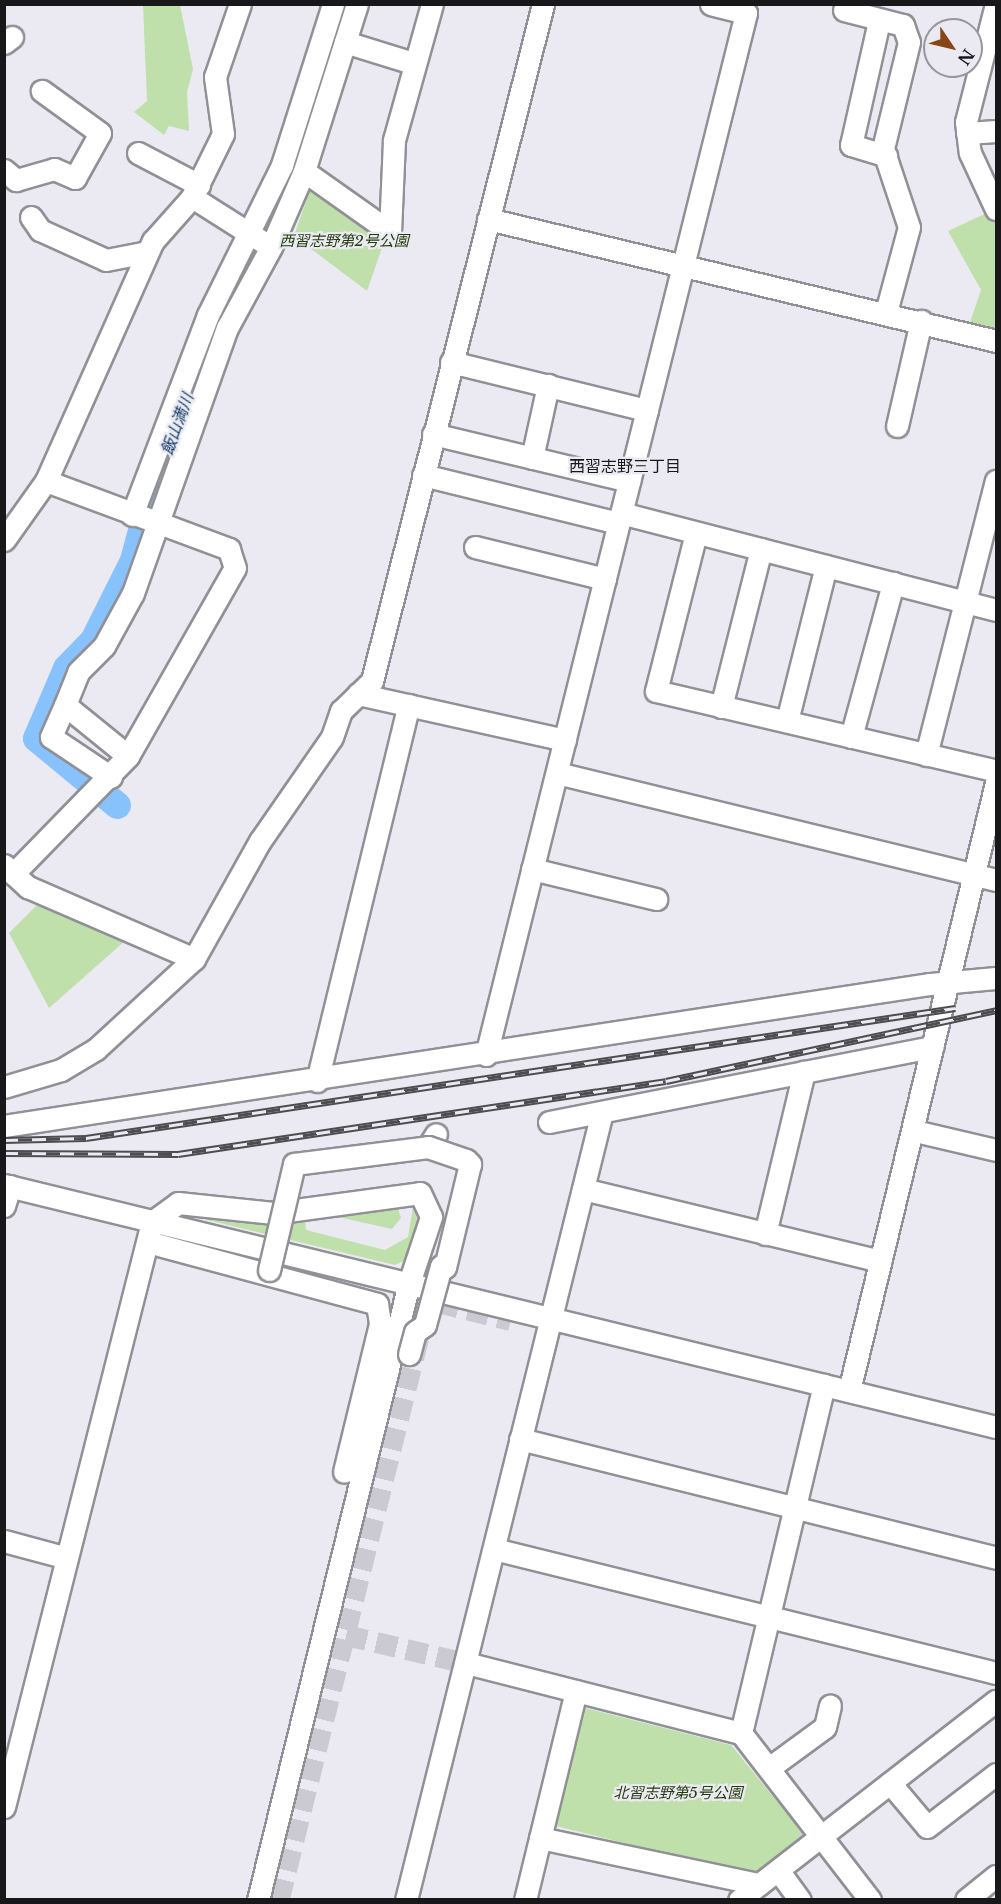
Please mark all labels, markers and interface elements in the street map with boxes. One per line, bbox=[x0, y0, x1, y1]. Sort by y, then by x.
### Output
north arrow bbox=[923, 18, 983, 78]
text: N bbox=[954, 45, 979, 69]
park label: 西習志野第2号公園 bbox=[279, 232, 409, 250]
water label: 飯山満川 bbox=[157, 391, 197, 457]
district label: 西習志野三丁目 bbox=[569, 456, 681, 476]
park label: 北習志野第5号公園 bbox=[613, 1784, 743, 1802]

